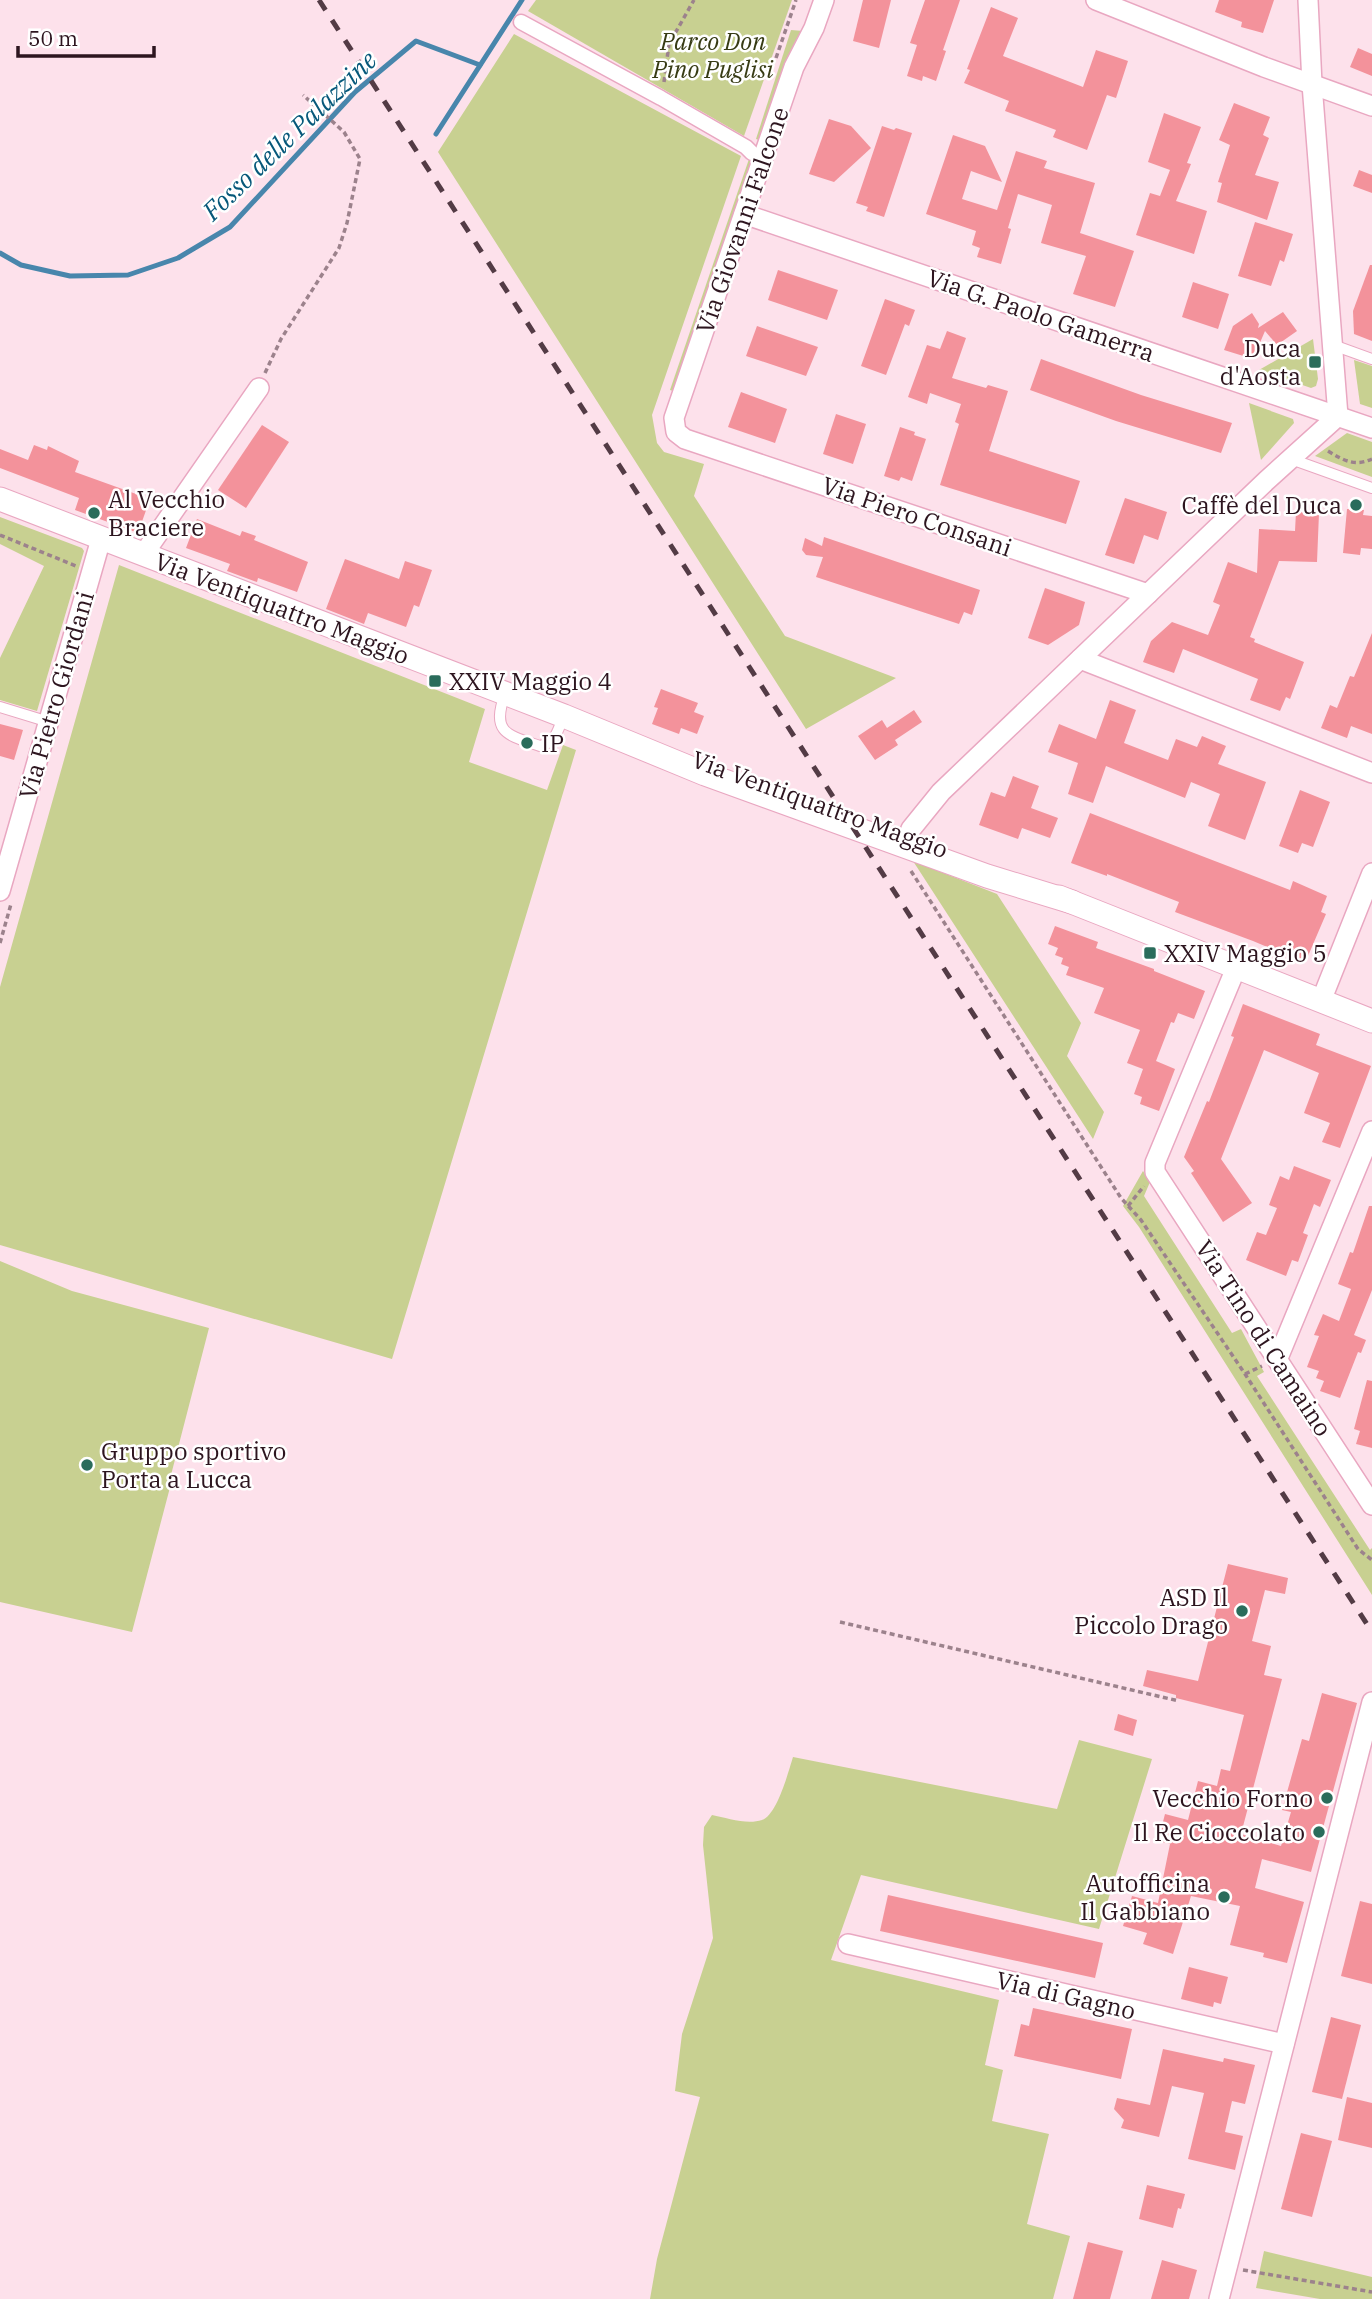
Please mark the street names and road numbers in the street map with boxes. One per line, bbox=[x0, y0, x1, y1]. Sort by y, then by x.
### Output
street label: Via Giovanni Falcone bbox=[688, 103, 796, 337]
street label: Via G. Paolo Gamerra bbox=[923, 261, 1159, 369]
street label: Via Piero Consani bbox=[818, 469, 1016, 563]
street label: Via Ventiquattro Maggio bbox=[150, 545, 414, 671]
street label: Via Pietro Giordani bbox=[11, 587, 101, 803]
street label: Via Ventiquattro Maggio bbox=[688, 743, 952, 865]
street label: Via Tino di Camaino bbox=[1189, 1234, 1339, 1442]
street label: Via di Gagno bbox=[993, 1963, 1139, 2027]

